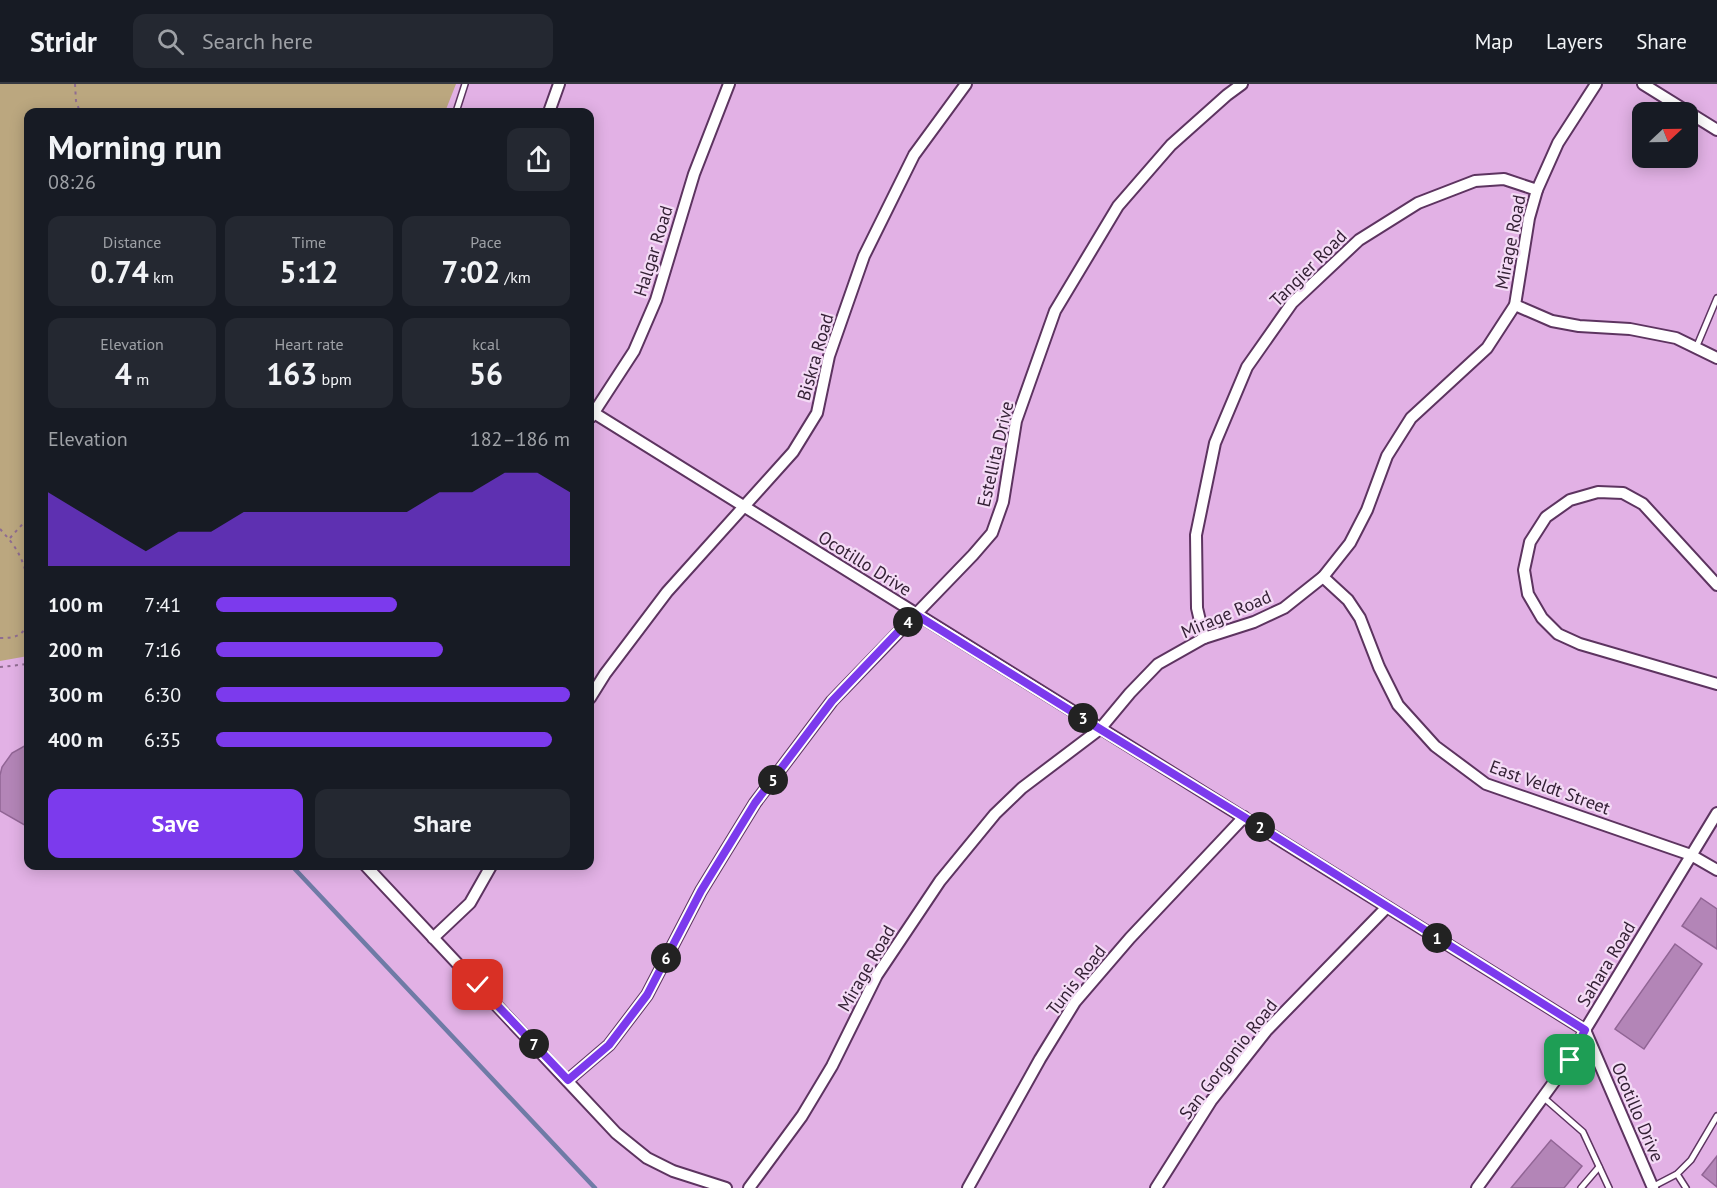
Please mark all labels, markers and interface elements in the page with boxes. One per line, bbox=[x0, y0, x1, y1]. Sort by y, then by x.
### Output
search box bbox=[133, 14, 553, 68]
text: Stridr bbox=[30, 23, 97, 60]
icon: search bbox=[154, 25, 187, 58]
text: Search here bbox=[202, 27, 313, 55]
text: Map bbox=[1475, 28, 1513, 55]
text: Layers bbox=[1546, 28, 1603, 55]
text: Share bbox=[1636, 28, 1687, 55]
north arrow bbox=[1632, 102, 1698, 168]
map controls bbox=[1632, 102, 1698, 168]
text: Morning run bbox=[48, 125, 222, 168]
button: share bbox=[507, 128, 570, 191]
text: 08:26 bbox=[48, 169, 96, 195]
street label: Mirage Road bbox=[1490, 193, 1530, 291]
street label: Halgar Road bbox=[628, 203, 678, 299]
street label: Tangier Road bbox=[1265, 225, 1351, 311]
text: Distance bbox=[103, 232, 161, 252]
text: Time bbox=[292, 232, 326, 252]
text: Pace bbox=[470, 232, 502, 252]
text: 0.74 bbox=[90, 252, 149, 291]
text: 5:12 bbox=[279, 252, 339, 291]
text: 7:02 bbox=[441, 252, 500, 291]
text: km bbox=[149, 267, 174, 287]
text: /km bbox=[500, 267, 531, 287]
street label: Biskra Road bbox=[792, 311, 838, 403]
text: Elevation bbox=[100, 334, 164, 354]
text: Heart rate bbox=[274, 334, 344, 354]
text: kcal bbox=[472, 334, 500, 354]
text: 4 bbox=[115, 354, 132, 393]
text: 163 bbox=[266, 354, 317, 393]
text: 56 bbox=[469, 354, 503, 393]
text: m bbox=[132, 369, 149, 389]
text: bpm bbox=[317, 369, 352, 389]
street label: Estellita Drive bbox=[972, 399, 1018, 509]
text: Elevation bbox=[48, 426, 128, 452]
text: 182–186 m bbox=[470, 426, 570, 452]
street label: Ocotillo Drive bbox=[814, 525, 916, 601]
street label: Mirage Road bbox=[1177, 585, 1275, 643]
text: 100 m bbox=[48, 592, 103, 618]
text: 7:41 bbox=[144, 592, 181, 618]
pin: 4 bbox=[893, 607, 923, 637]
text: 4 bbox=[903, 612, 913, 632]
text: 200 m bbox=[48, 637, 103, 663]
text: 7:16 bbox=[144, 637, 181, 663]
text: 300 m bbox=[48, 682, 103, 708]
text: 6:30 bbox=[144, 682, 181, 708]
pin: 3 bbox=[1068, 703, 1098, 733]
text: 3 bbox=[1078, 708, 1088, 728]
text: 400 m bbox=[48, 727, 103, 753]
text: 6:35 bbox=[144, 727, 181, 753]
street label: East Veldt Street bbox=[1487, 755, 1613, 819]
pin: 5 bbox=[758, 765, 788, 795]
text: 5 bbox=[768, 770, 778, 790]
button: Save bbox=[48, 789, 303, 858]
button: Share bbox=[315, 789, 570, 858]
pin: 2 bbox=[1245, 812, 1275, 842]
text: 2 bbox=[1255, 817, 1265, 837]
street label: Sahara Road bbox=[1572, 917, 1640, 1011]
street label: Mirage Road bbox=[832, 921, 900, 1015]
pin: 1 bbox=[1422, 923, 1452, 953]
text: 1 bbox=[1432, 928, 1442, 948]
street label: Tunis Road bbox=[1041, 940, 1111, 1020]
pin: 6 bbox=[651, 943, 681, 973]
text: 6 bbox=[661, 948, 671, 968]
pin bbox=[452, 959, 503, 1010]
icon: check bbox=[461, 968, 494, 1001]
street label: San Gorgonio Road bbox=[1174, 994, 1282, 1124]
pin: 7 bbox=[519, 1029, 549, 1059]
text: 7 bbox=[529, 1034, 539, 1054]
pin bbox=[1544, 1034, 1595, 1085]
icon: arrive bbox=[1553, 1043, 1586, 1076]
street label: Ocotillo Drive bbox=[1607, 1059, 1669, 1165]

